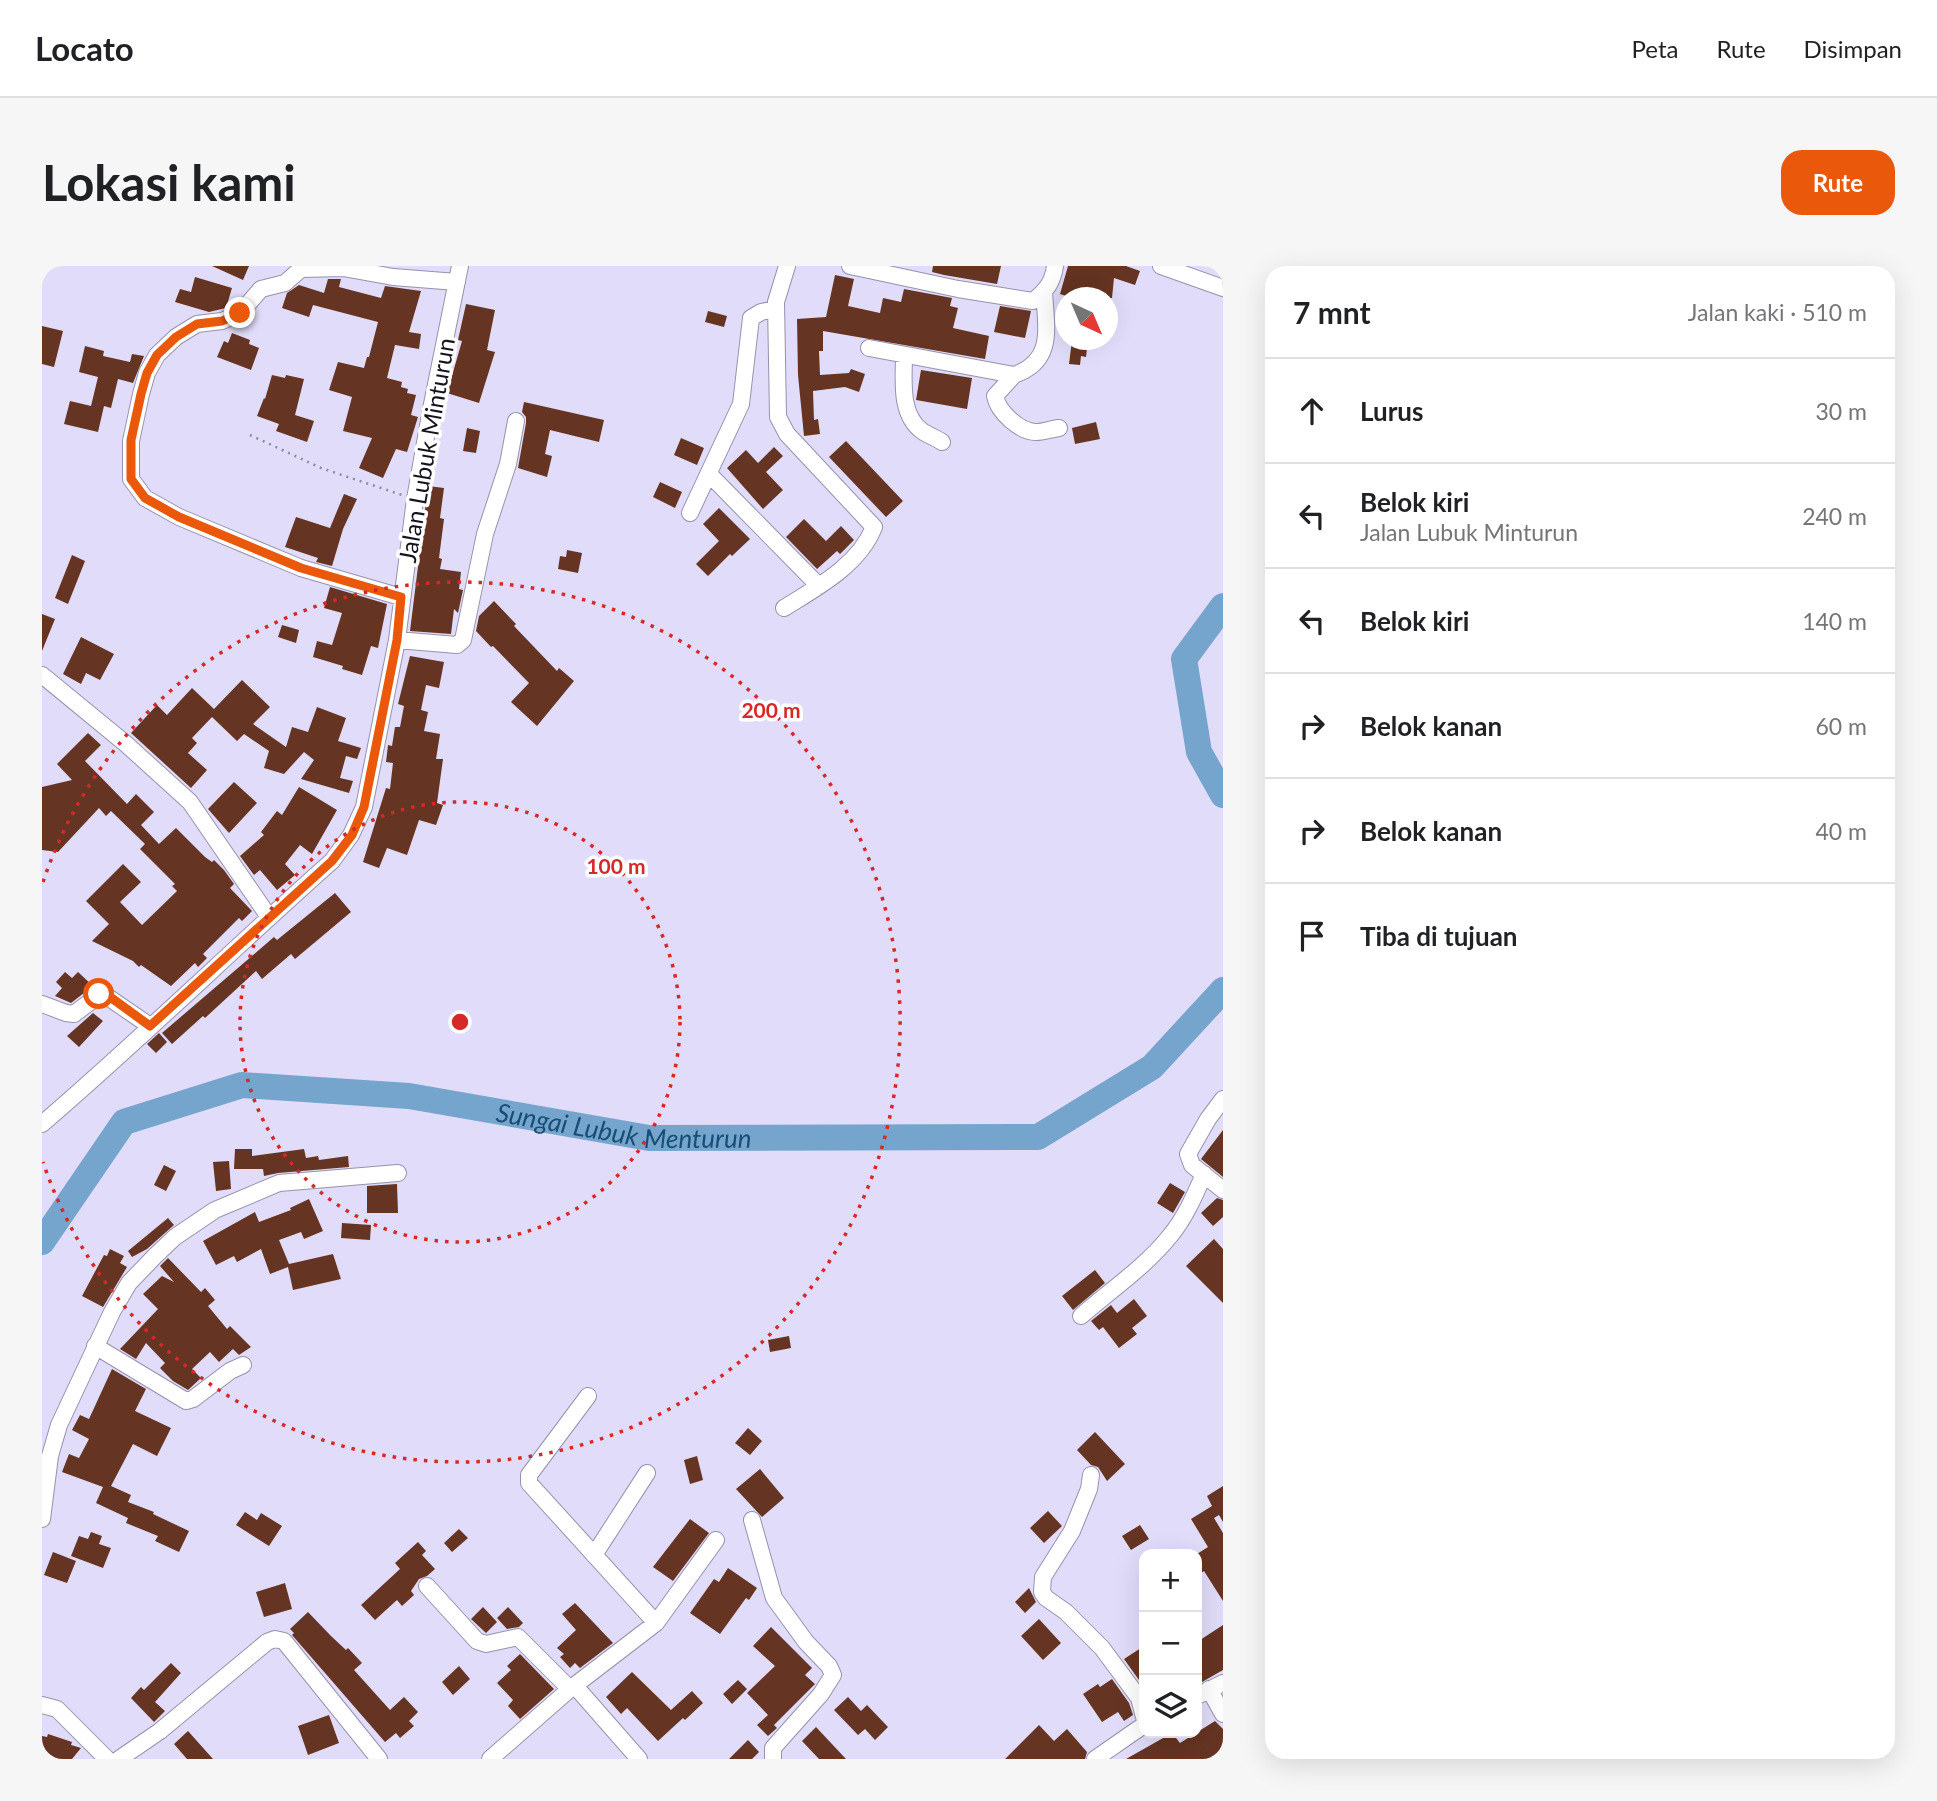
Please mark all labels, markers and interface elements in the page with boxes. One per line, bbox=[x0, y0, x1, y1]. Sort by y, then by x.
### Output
text: Locato bbox=[35, 28, 134, 68]
text: Peta bbox=[1632, 34, 1678, 63]
text: Rute bbox=[1716, 34, 1766, 63]
text: Disimpan bbox=[1804, 34, 1902, 63]
button: Rute bbox=[1781, 150, 1895, 215]
text: Lokasi kami bbox=[42, 153, 296, 211]
north arrow bbox=[1055, 287, 1118, 350]
text: 7 mnt bbox=[1293, 294, 1371, 330]
route end bbox=[224, 297, 255, 328]
text: Jalan kaki · 510 m bbox=[1688, 298, 1867, 326]
street label: Jalan Lubuk Minturun bbox=[392, 335, 460, 565]
icon: ahead bbox=[1293, 392, 1331, 430]
text: Lurus bbox=[1360, 395, 1423, 427]
text: 30 m bbox=[1816, 397, 1867, 425]
text: Belok kiri bbox=[1360, 486, 1469, 518]
icon: left bbox=[1293, 497, 1331, 535]
text: 240 m bbox=[1802, 502, 1867, 530]
text: Jalan Lubuk Minturun bbox=[1360, 518, 1578, 546]
icon: left bbox=[1293, 602, 1331, 640]
text: Belok kiri bbox=[1360, 605, 1469, 637]
text: 140 m bbox=[1802, 607, 1867, 635]
text: 200 m bbox=[741, 697, 801, 722]
icon: right bbox=[1293, 707, 1331, 745]
text: Belok kanan bbox=[1360, 710, 1502, 742]
text: 60 m bbox=[1816, 712, 1867, 740]
icon: right bbox=[1293, 812, 1331, 850]
text: Belok kanan bbox=[1360, 815, 1502, 847]
text: 40 m bbox=[1816, 817, 1867, 845]
text: 100 m bbox=[586, 853, 646, 878]
icon: arrive bbox=[1293, 917, 1331, 955]
text: Tiba di tujuan bbox=[1360, 920, 1518, 952]
route start bbox=[83, 978, 114, 1009]
centre of rings bbox=[448, 1010, 472, 1034]
water label: Sungai Lubuk Menturun bbox=[494, 1096, 752, 1154]
map controls bbox=[1139, 1549, 1202, 1738]
button: + bbox=[1139, 1549, 1202, 1612]
button: − bbox=[1139, 1612, 1202, 1675]
button: layers bbox=[1139, 1675, 1202, 1738]

